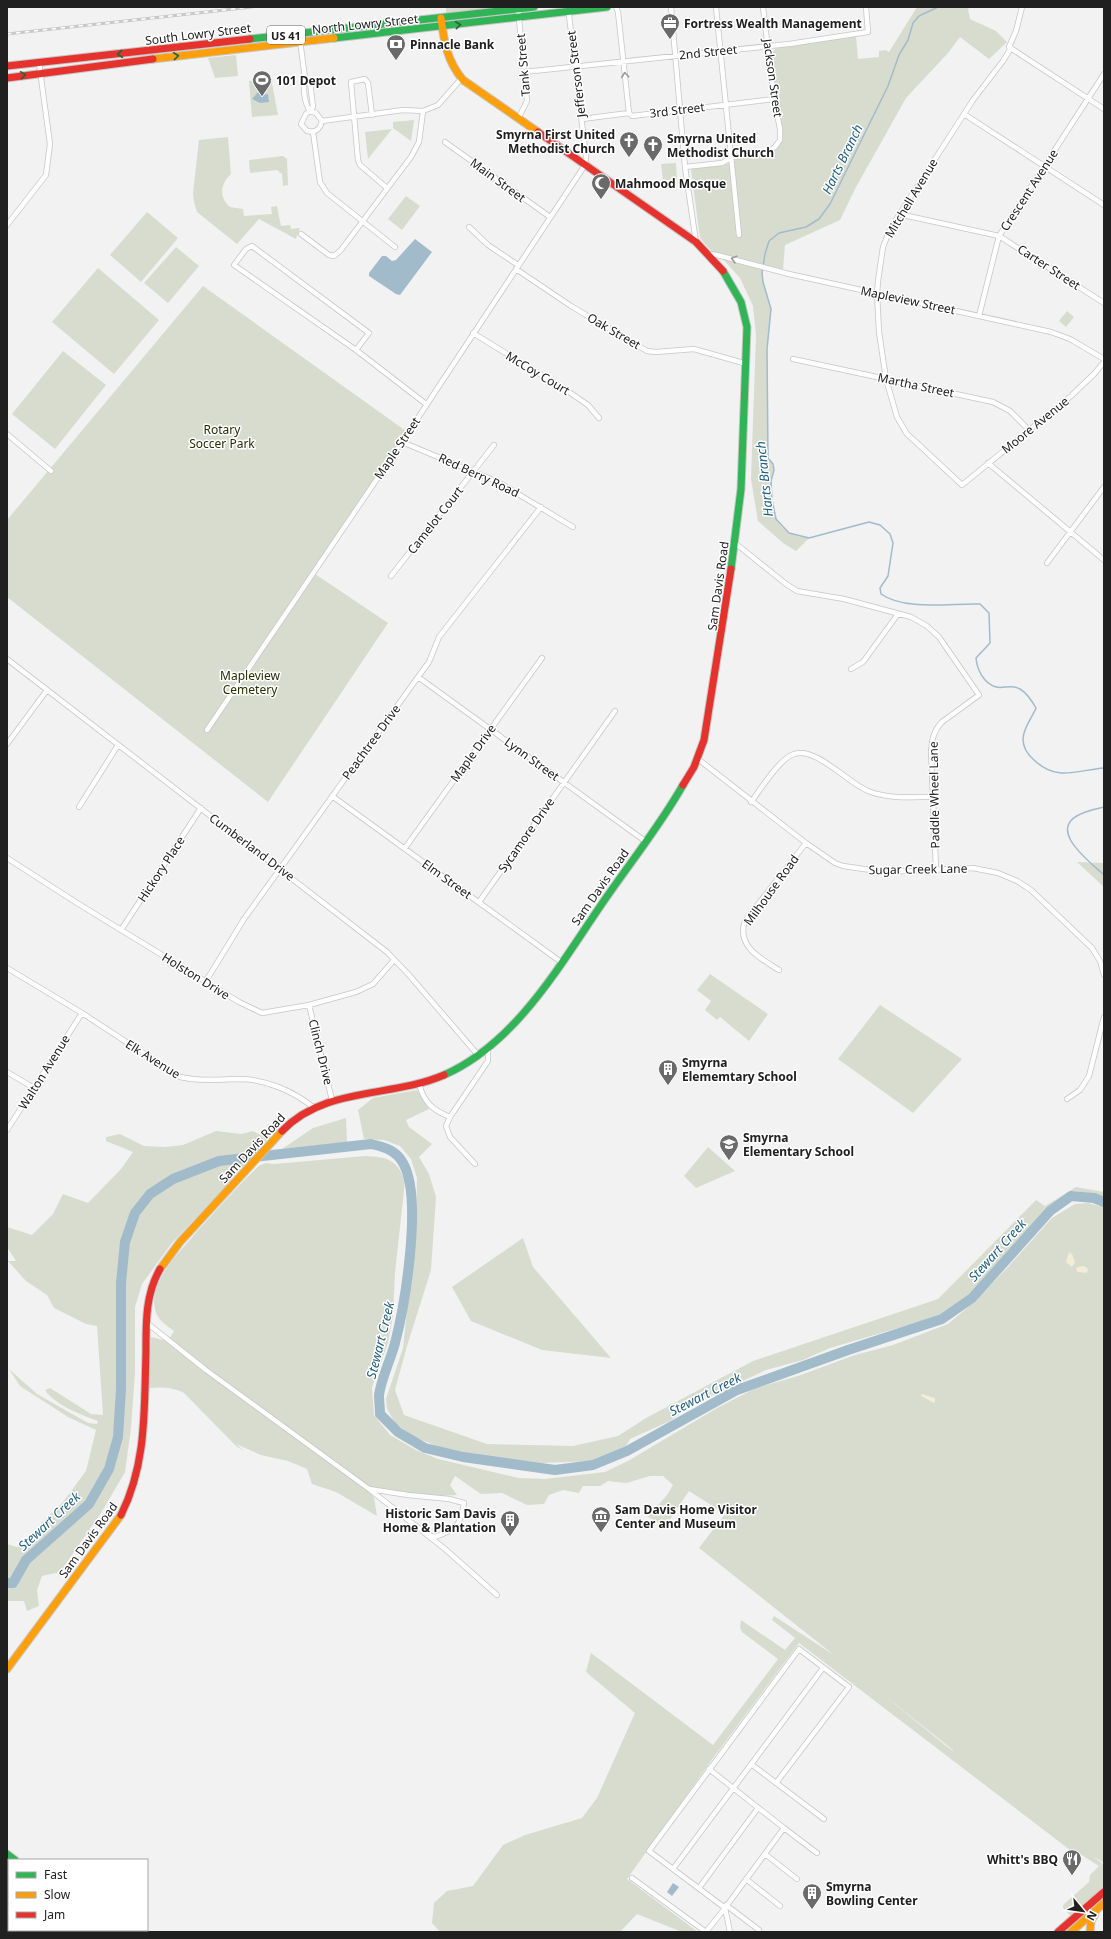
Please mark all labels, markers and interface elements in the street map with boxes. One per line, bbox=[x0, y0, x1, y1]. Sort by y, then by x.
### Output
street label: North Lowry Street bbox=[311, 10, 420, 38]
office icon: Fortress Wealth Management bbox=[659, 12, 681, 40]
place label: Fortress Wealth Management bbox=[684, 15, 862, 32]
street label: South Lowry Street bbox=[144, 19, 253, 49]
one-way arrow bbox=[455, 20, 461, 29]
road number: US 41 bbox=[267, 26, 305, 44]
street label: Jefferson Street bbox=[562, 29, 590, 119]
street label: Tank Street bbox=[512, 32, 534, 97]
bank icon: Pinnacle Bank bbox=[385, 33, 407, 61]
place label: Pinnacle Bank bbox=[410, 36, 495, 53]
street label: Jackson Street bbox=[759, 37, 787, 119]
street label: 2nd Street bbox=[678, 40, 739, 64]
one-way arrow bbox=[117, 49, 123, 58]
one-way arrow bbox=[173, 52, 179, 61]
sports icon: 101 Depot bbox=[251, 69, 273, 97]
one-way arrow bbox=[20, 71, 27, 80]
place label: 101 Depot bbox=[276, 72, 336, 89]
one-way arrow bbox=[621, 72, 630, 78]
street label: 3rd Street bbox=[648, 98, 706, 122]
water label: Harts Branch bbox=[817, 121, 867, 197]
place label: Smyrna First United Methodist Church bbox=[496, 126, 615, 157]
church icon: Smyrna First United Methodist Church bbox=[618, 130, 640, 158]
place label: Smyrna United Methodist Church bbox=[667, 130, 774, 161]
church icon: Smyrna United Methodist Church bbox=[642, 134, 664, 162]
street label: Crescent Avenue bbox=[996, 146, 1062, 234]
street label: Main Street bbox=[467, 154, 530, 206]
street label: Mitchell Avenue bbox=[881, 155, 942, 241]
mosque icon: Mahmood Mosque bbox=[590, 172, 612, 200]
place label: Mahmood Mosque bbox=[615, 175, 726, 192]
street label: Carter Street bbox=[1014, 240, 1084, 294]
one-way arrow bbox=[731, 255, 738, 264]
street label: Mapleview Street bbox=[859, 282, 958, 318]
street label: Oak Street bbox=[584, 309, 644, 353]
street label: McCoy Court bbox=[503, 347, 574, 399]
street label: Martha Street bbox=[876, 369, 956, 402]
street label: Moore Avenue bbox=[998, 392, 1072, 457]
street label: Maple Street bbox=[370, 413, 424, 482]
park label: Rotary Soccer Park bbox=[189, 421, 255, 452]
water label: Harts Branch bbox=[751, 440, 777, 518]
street label: Red Berry Road bbox=[436, 449, 522, 501]
street label: Camelot Court bbox=[403, 482, 467, 557]
street label: Sam Davis Road bbox=[703, 540, 733, 632]
park label: Mapleview Cemetery bbox=[220, 667, 280, 698]
street label: Peachtree Drive bbox=[338, 701, 404, 783]
street label: Maple Drive bbox=[446, 720, 500, 785]
street label: Lynn Street bbox=[501, 733, 563, 785]
street label: Paddle Wheel Lane bbox=[925, 741, 943, 849]
street label: Sycamore Drive bbox=[494, 794, 558, 876]
street label: Cumberland Drive bbox=[206, 809, 298, 885]
street label: Hickory Place bbox=[133, 833, 189, 905]
street label: Sam Davis Road bbox=[567, 845, 633, 929]
street label: Milhouse Road bbox=[740, 851, 802, 929]
street label: Elm Street bbox=[419, 855, 476, 903]
street label: Sugar Creek Lane bbox=[868, 860, 968, 878]
street label: Holston Drive bbox=[159, 948, 233, 1004]
street label: Clinch Drive bbox=[305, 1017, 337, 1087]
street label: Walton Avenue bbox=[14, 1031, 74, 1113]
street label: Elk Avenue bbox=[122, 1036, 184, 1083]
place label: Smyrna Elememtary School bbox=[682, 1054, 797, 1085]
building icon: Smyrna Elememtary School bbox=[657, 1058, 679, 1086]
street label: Sam Davis Road bbox=[215, 1109, 289, 1187]
place label: Smyrna Elementary School bbox=[743, 1129, 854, 1160]
school or university icon: Smyrna Elementary School bbox=[718, 1133, 740, 1161]
water label: Stewart Creek bbox=[964, 1214, 1030, 1285]
water label: Stewart Creek bbox=[362, 1299, 398, 1380]
water label: Stewart Creek bbox=[666, 1368, 745, 1420]
water label: Stewart Creek bbox=[14, 1487, 84, 1554]
street label: Sam Davis Road bbox=[55, 1499, 121, 1581]
place label: Sam Davis Home Visitor Center and Museum bbox=[615, 1501, 758, 1532]
place label: Historic Sam Davis Home & Plantation bbox=[383, 1505, 496, 1536]
museum icon: Sam Davis Home Visitor Center and Museum bbox=[590, 1505, 612, 1533]
building icon: Historic Sam Davis Home & Plantation bbox=[499, 1509, 521, 1537]
restaurant icon: Whitt's BBQ bbox=[1061, 1848, 1083, 1876]
place label: Whitt's BBQ bbox=[987, 1851, 1058, 1868]
legend bbox=[8, 1859, 148, 1931]
text: Fast bbox=[44, 1866, 68, 1883]
place label: Smyrna Bowling Center bbox=[826, 1878, 918, 1909]
building icon: Smyrna Bowling Center bbox=[801, 1882, 823, 1910]
text: Slow bbox=[44, 1886, 71, 1903]
north arrow bbox=[1063, 1891, 1103, 1931]
text: Jam bbox=[43, 1906, 65, 1923]
text: N bbox=[1083, 1909, 1101, 1924]

